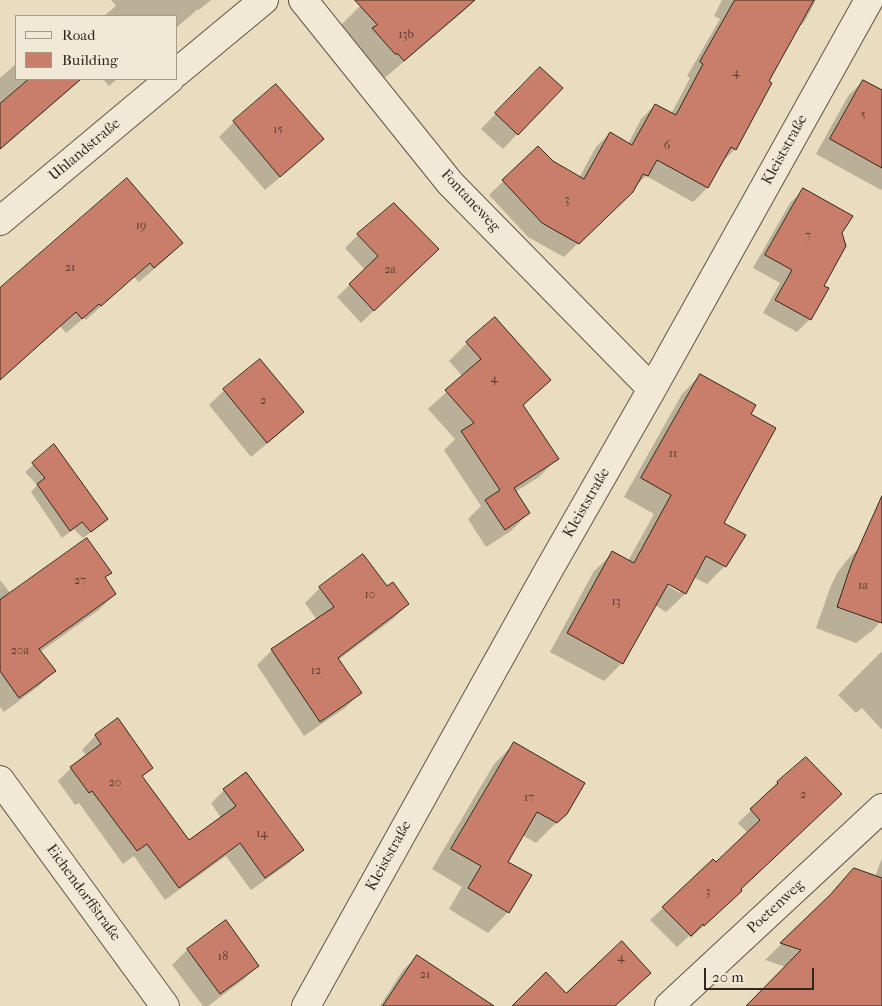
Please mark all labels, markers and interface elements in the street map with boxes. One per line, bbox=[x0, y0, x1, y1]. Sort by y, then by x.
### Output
legend bbox=[15, 15, 178, 80]
text: Road bbox=[62, 26, 95, 44]
house number: 13b bbox=[398, 28, 414, 42]
text: Building bbox=[62, 51, 118, 69]
house number: 4 bbox=[732, 66, 740, 80]
house number: 5 bbox=[860, 108, 866, 122]
street label: Kleiststraße bbox=[758, 112, 812, 188]
street label: Uhlandstraße bbox=[46, 115, 124, 185]
house number: 15 bbox=[273, 123, 283, 137]
house number: 6 bbox=[664, 139, 670, 153]
street label: Fontaneweg bbox=[437, 166, 503, 236]
house number: 3 bbox=[565, 193, 569, 207]
house number: 19 bbox=[136, 219, 146, 233]
house number: 7 bbox=[805, 229, 811, 243]
house number: 21 bbox=[65, 261, 75, 275]
house number: 2a bbox=[384, 263, 396, 277]
house number: 4 bbox=[490, 372, 498, 386]
house number: 2 bbox=[260, 394, 266, 408]
house number: 11 bbox=[669, 447, 677, 461]
street label: Kleiststraße bbox=[560, 465, 614, 541]
house number: 27 bbox=[74, 574, 86, 588]
house number: 1a bbox=[858, 579, 868, 593]
house number: 10 bbox=[365, 588, 375, 602]
house number: 13 bbox=[611, 595, 621, 609]
house number: 20a bbox=[11, 644, 29, 658]
house number: 12 bbox=[311, 664, 321, 678]
house number: 20 bbox=[109, 776, 121, 790]
house number: 2 bbox=[800, 788, 806, 802]
house number: 17 bbox=[524, 791, 534, 805]
street label: Kleiststraße bbox=[362, 818, 416, 894]
house number: 14 bbox=[256, 827, 268, 841]
street label: Eichendorffstraße bbox=[42, 841, 124, 945]
street label: Poetenweg bbox=[744, 876, 808, 938]
house number: 3 bbox=[706, 885, 710, 899]
house number: 18 bbox=[218, 950, 228, 964]
house number: 4 bbox=[617, 951, 625, 965]
scale bar bbox=[707, 958, 817, 990]
house number: 21 bbox=[420, 968, 430, 982]
text: 20 m bbox=[712, 968, 744, 986]

